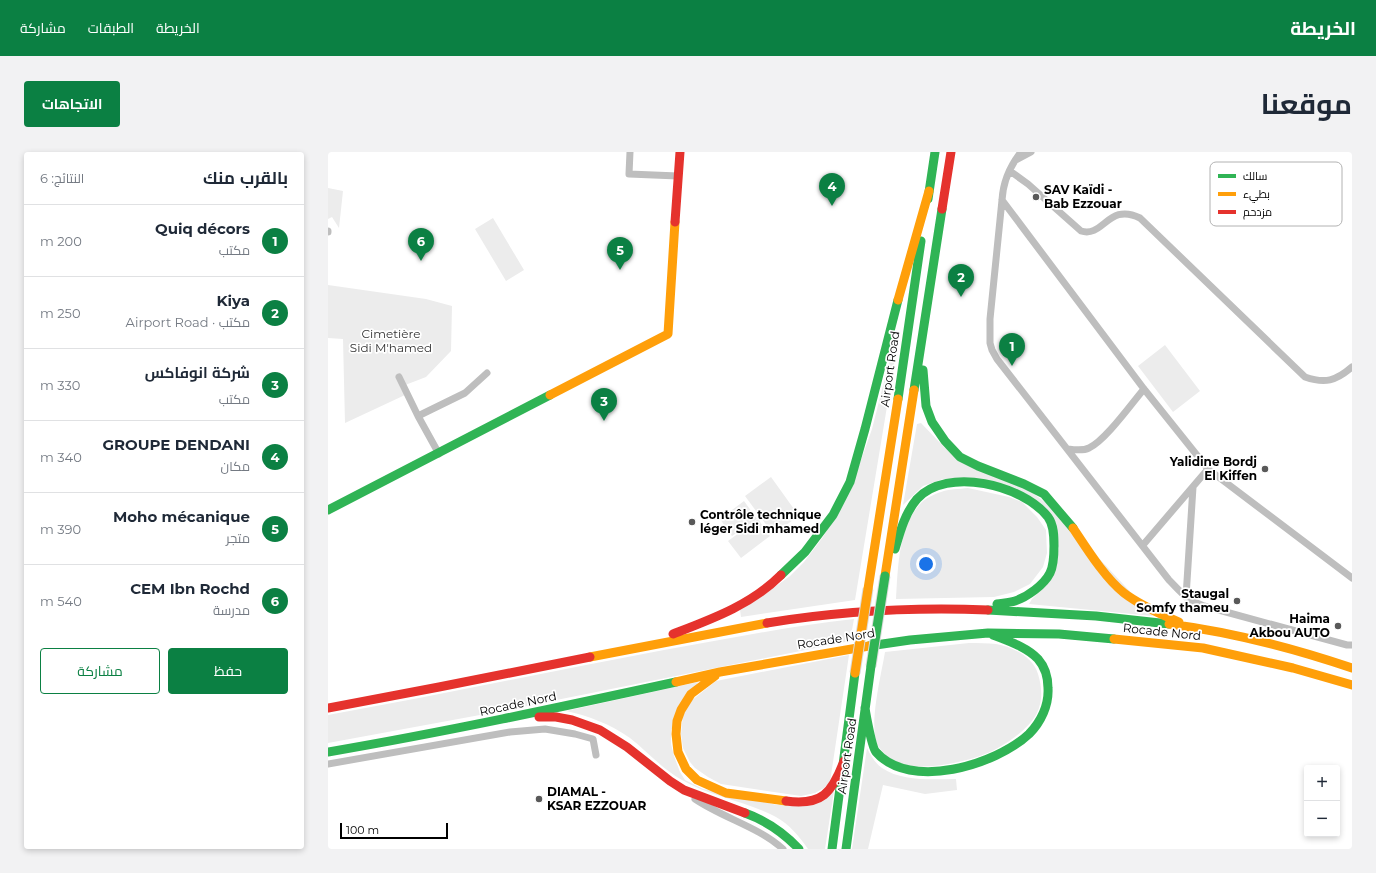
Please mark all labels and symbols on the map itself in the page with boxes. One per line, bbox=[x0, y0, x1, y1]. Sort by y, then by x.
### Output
legend bbox=[1210, 162, 1342, 226]
text: سالك bbox=[1243, 169, 1267, 183]
pin: 4 bbox=[819, 173, 845, 206]
place label: SAV Kaïdi - Bab Ezzouar bbox=[1044, 182, 1122, 211]
text: بطيء bbox=[1243, 187, 1270, 203]
marker: SAV Kaïdi - Bab Ezzouar bbox=[1031, 192, 1041, 202]
text: مزدحم bbox=[1243, 205, 1272, 220]
pin: 6 bbox=[408, 228, 434, 261]
pin: 5 bbox=[607, 237, 633, 270]
pin: 2 bbox=[948, 264, 974, 297]
park label: Cimetière Sidi M'hamed bbox=[350, 326, 432, 355]
street label: Airport Road bbox=[877, 330, 902, 408]
pin: 1 bbox=[999, 333, 1025, 366]
pin: 3 bbox=[591, 388, 617, 421]
place label: Yalidine Bordj El Kiffen bbox=[1169, 454, 1257, 483]
marker: Yalidine Bordj El Kiffen bbox=[1260, 464, 1270, 474]
place label: Contrôle technique léger Sidi mhamed bbox=[700, 507, 822, 536]
marker: Contrôle technique léger Sidi mhamed bbox=[687, 517, 697, 527]
your location bbox=[916, 554, 936, 574]
place label: Staugal Somfy thameu bbox=[1136, 586, 1229, 615]
marker: Staugal Somfy thameu bbox=[1232, 596, 1242, 606]
place label: Haima Akbou AUTO bbox=[1248, 611, 1330, 640]
street label: Rocade Nord bbox=[1122, 620, 1202, 643]
marker: Haima Akbou AUTO bbox=[1333, 621, 1343, 631]
street label: Rocade Nord bbox=[796, 625, 876, 652]
street label: Rocade Nord bbox=[478, 688, 558, 719]
street label: Airport Road bbox=[834, 717, 859, 795]
place label: DIAMAL - KSAR EZZOUAR bbox=[547, 784, 646, 813]
marker: DIAMAL - KSAR EZZOUAR bbox=[534, 794, 544, 804]
scale bar bbox=[340, 821, 448, 840]

